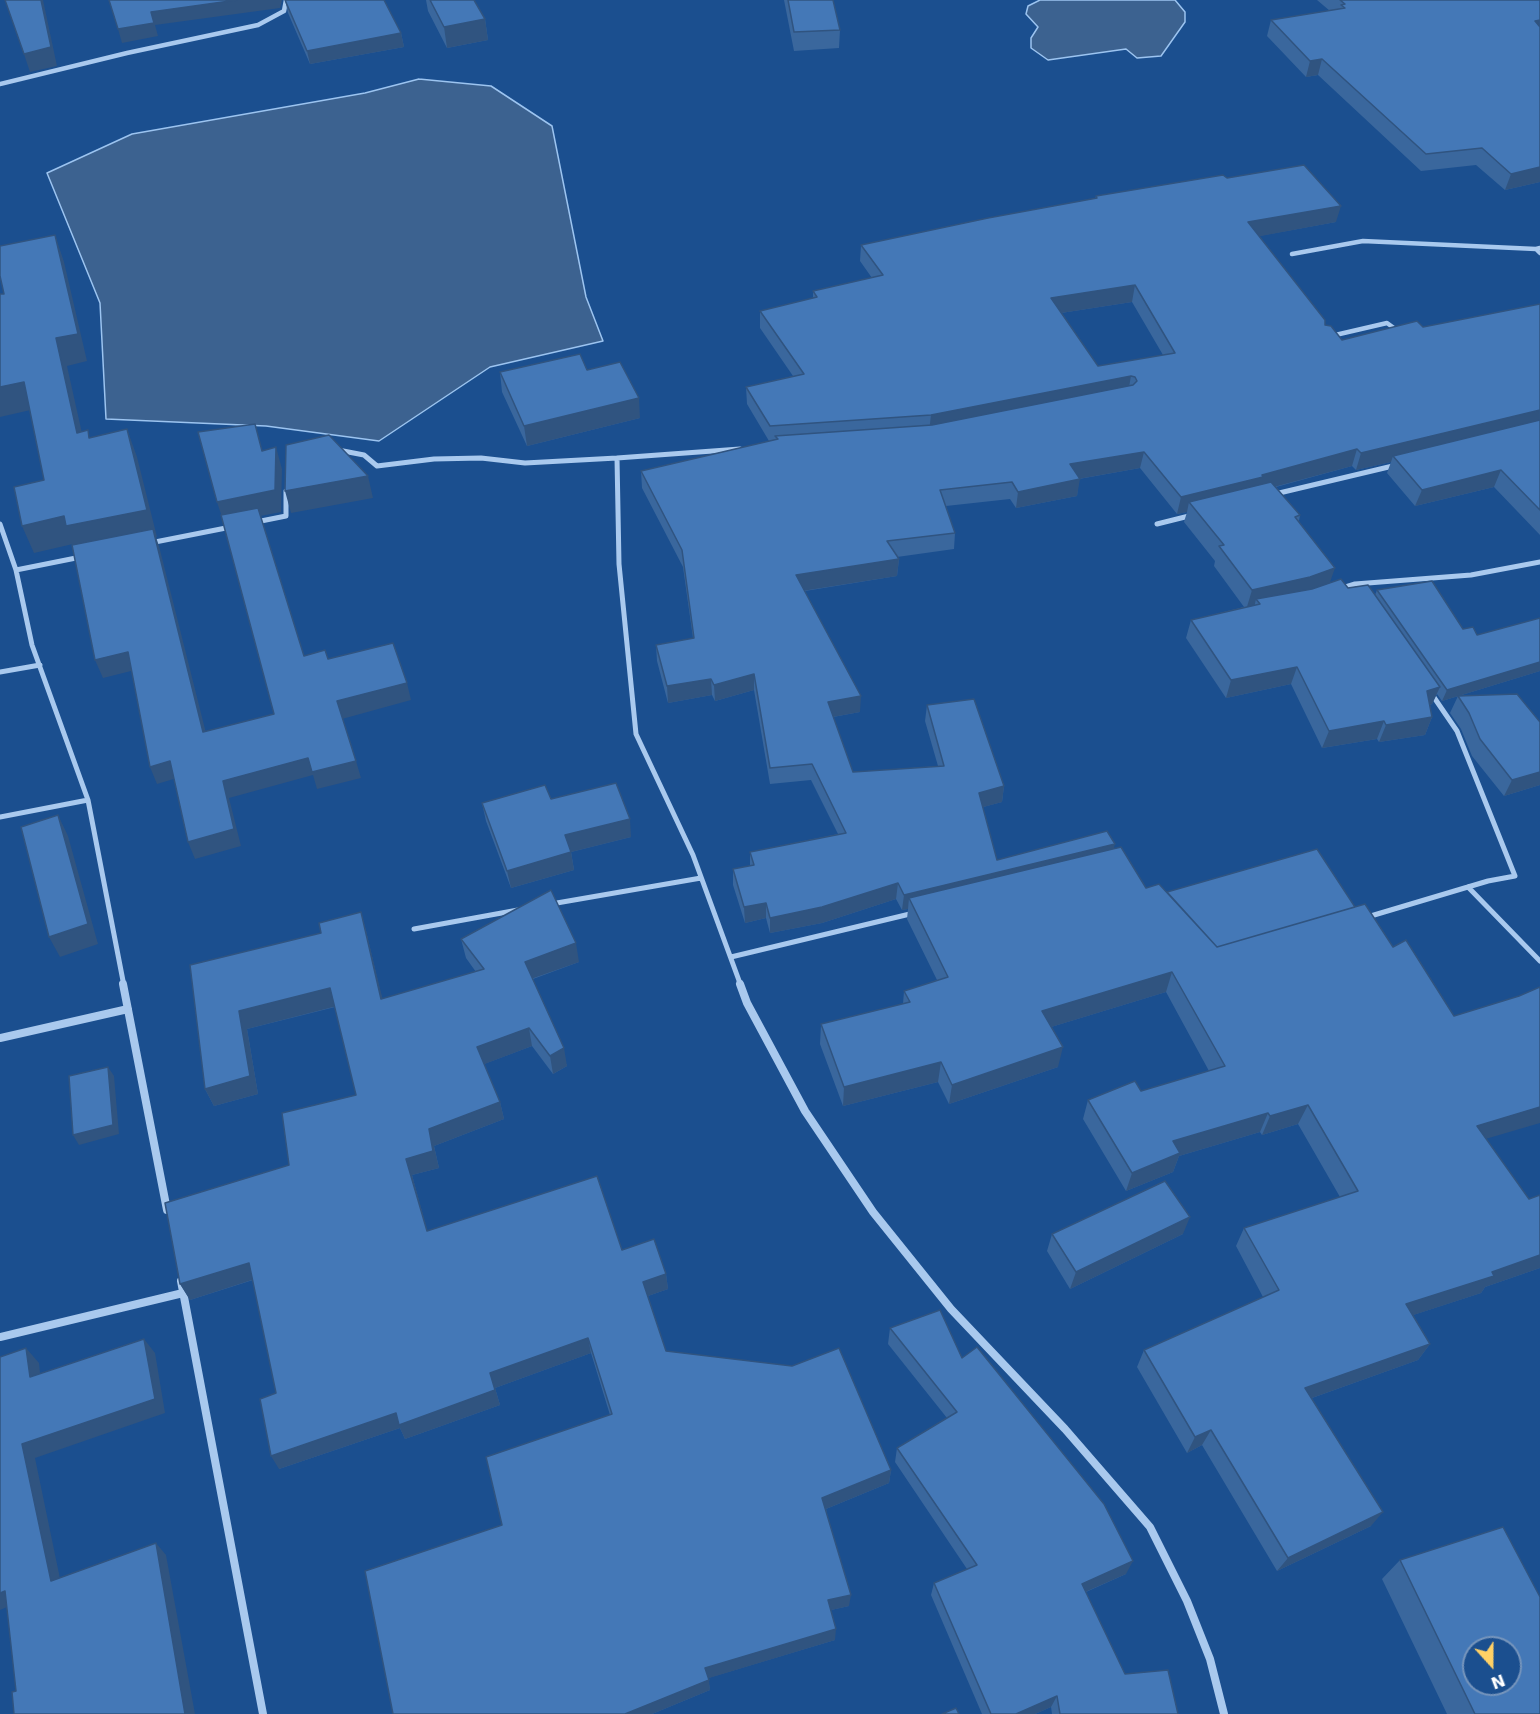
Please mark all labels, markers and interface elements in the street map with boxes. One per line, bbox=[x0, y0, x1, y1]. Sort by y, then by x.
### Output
north arrow bbox=[1462, 1636, 1522, 1696]
text: N bbox=[1488, 1670, 1508, 1693]

